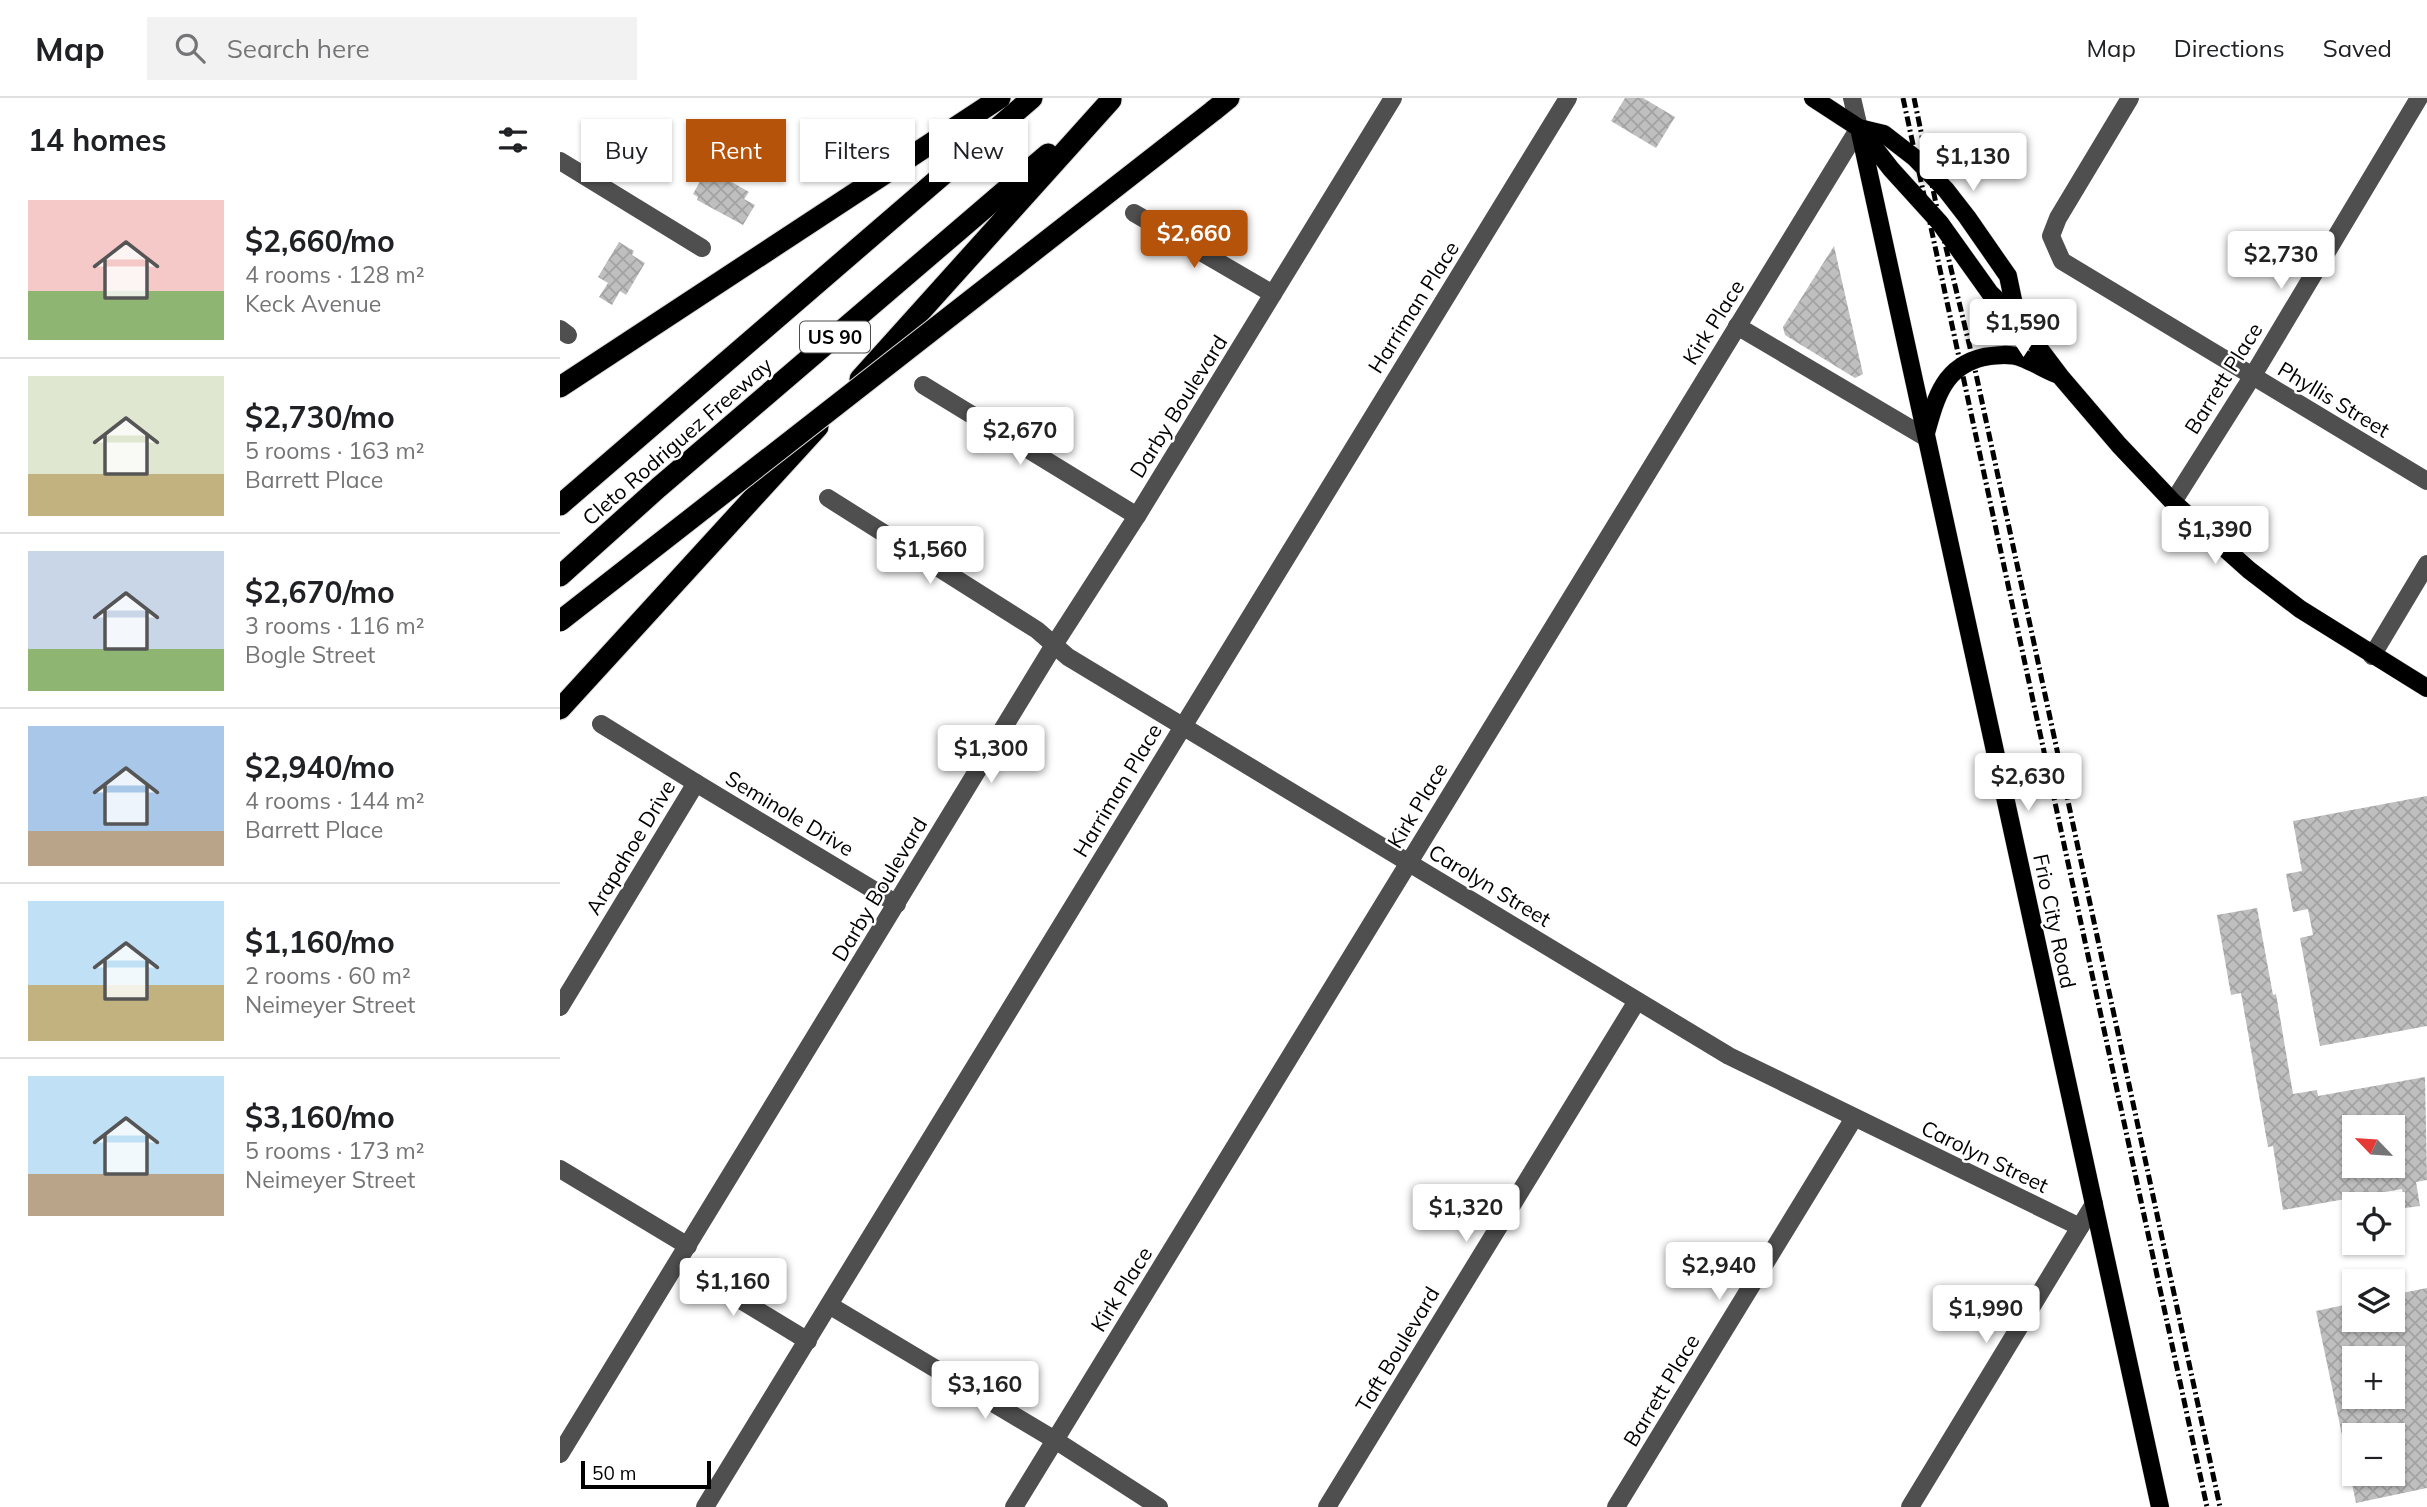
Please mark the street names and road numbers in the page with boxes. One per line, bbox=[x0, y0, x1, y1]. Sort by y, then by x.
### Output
street label: Harriman Place bbox=[1362, 236, 1464, 378]
street label: Kirk Place bbox=[1677, 275, 1749, 369]
street label: Barrett Place bbox=[2179, 318, 2267, 438]
road number: US 90 bbox=[800, 322, 870, 353]
street label: Darby Boulevard bbox=[1124, 330, 1232, 482]
street label: Cleto Rodriguez Freeway bbox=[577, 351, 777, 531]
street label: Phyllis Street bbox=[2273, 355, 2395, 443]
street label: Harriman Place bbox=[1067, 719, 1167, 861]
street label: Kirk Place bbox=[1381, 758, 1453, 852]
street label: Seminole Drive bbox=[721, 765, 859, 861]
street label: Arapahoe Drive bbox=[580, 775, 680, 919]
street label: Darby Boulevard bbox=[826, 812, 932, 966]
street label: Carolyn Street bbox=[1424, 838, 1556, 932]
street label: Frio City Road bbox=[2028, 851, 2082, 991]
street label: Carolyn Street bbox=[1917, 1114, 2053, 1198]
street label: Kirk Place bbox=[1085, 1242, 1157, 1336]
street label: Taft Boulevard bbox=[1349, 1282, 1445, 1416]
street label: Barrett Place bbox=[1617, 1329, 1705, 1451]

